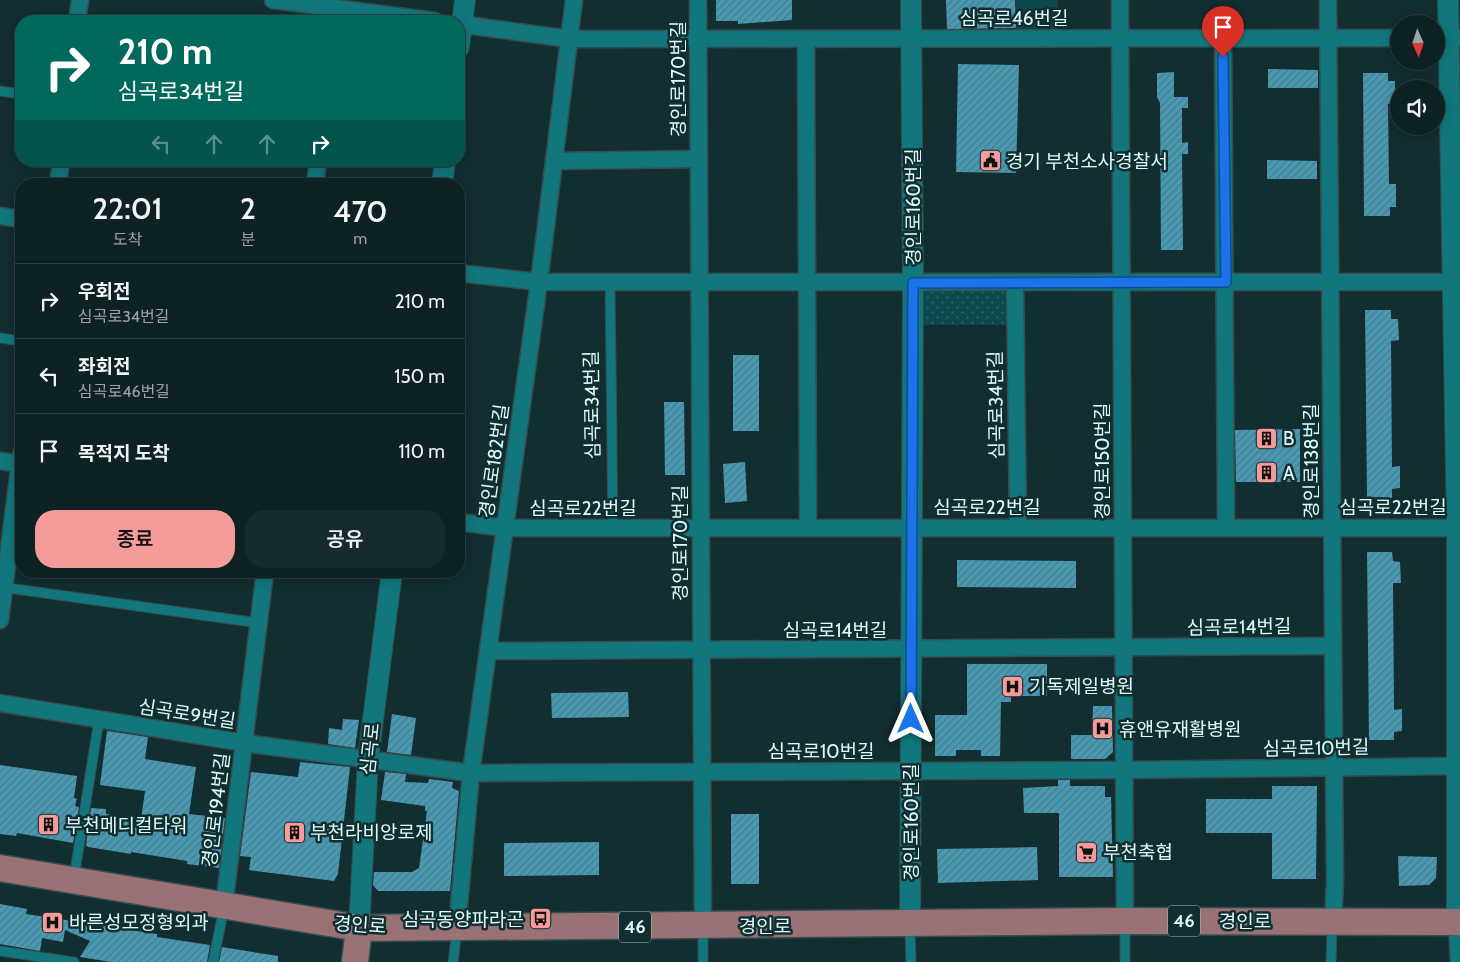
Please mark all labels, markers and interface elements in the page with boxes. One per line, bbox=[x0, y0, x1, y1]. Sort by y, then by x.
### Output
pin bbox=[1202, 6, 1244, 57]
street label: 심곡로46번길 bbox=[959, 7, 1069, 30]
icon: arrive bbox=[1209, 13, 1237, 41]
north arrow bbox=[1390, 15, 1445, 70]
map controls bbox=[1390, 15, 1445, 135]
street label: 경인로170번길 bbox=[667, 21, 690, 137]
text: 210 m bbox=[118, 30, 212, 73]
icon: right bbox=[35, 35, 100, 100]
text: 심곡로34번길 bbox=[118, 78, 244, 105]
button: sound bbox=[1390, 80, 1445, 135]
icon: left bbox=[147, 130, 175, 158]
icon: ahead bbox=[200, 130, 228, 158]
icon: ahead bbox=[253, 130, 281, 158]
icon: right bbox=[306, 130, 334, 158]
street label: 경인로160번길 bbox=[902, 148, 925, 266]
public building icon: 경기 부천소사경찰서 bbox=[978, 149, 1002, 173]
place label: 경기 부천소사경찰서 bbox=[1006, 150, 1168, 173]
text: 22:01 bbox=[93, 190, 162, 227]
text: 2 bbox=[240, 190, 256, 227]
text: 470 bbox=[333, 193, 387, 230]
text: m bbox=[353, 229, 367, 248]
text: 도착 bbox=[113, 230, 142, 249]
text: 분 bbox=[240, 230, 255, 249]
text: 우회전 bbox=[78, 280, 130, 303]
icon: right bbox=[35, 287, 63, 315]
text: 210 m bbox=[395, 290, 445, 313]
text: 심곡로34번길 bbox=[78, 307, 170, 326]
street label: 심곡로34번길 bbox=[580, 350, 604, 460]
street label: 심곡로34번길 bbox=[984, 350, 1008, 460]
text: 좌회전 bbox=[78, 355, 130, 378]
icon: left bbox=[35, 362, 63, 390]
text: 150 m bbox=[394, 365, 445, 388]
text: 심곡로46번길 bbox=[78, 382, 170, 401]
street label: 경인로182번길 bbox=[475, 402, 513, 520]
street label: 경인로150번길 bbox=[1091, 402, 1114, 520]
street label: 경인로138번길 bbox=[1300, 403, 1323, 519]
building icon: B bbox=[1255, 426, 1279, 450]
place label: B bbox=[1283, 427, 1294, 450]
icon: arrive bbox=[35, 437, 63, 465]
text: 110 m bbox=[398, 440, 445, 463]
text: 목적지 도착 bbox=[78, 442, 170, 465]
building icon: A bbox=[1255, 461, 1279, 485]
place label: A bbox=[1283, 462, 1295, 485]
street label: 경인로170번길 bbox=[669, 485, 692, 601]
street label: 심곡로22번길 bbox=[933, 496, 1041, 519]
street label: 심곡로22번길 bbox=[1339, 496, 1447, 519]
street label: 심곡로22번길 bbox=[529, 497, 637, 520]
button: 종료 bbox=[35, 510, 235, 568]
button: 공유 bbox=[245, 510, 445, 568]
street label: 심곡로14번길 bbox=[1187, 615, 1291, 639]
street label: 심곡로14번길 bbox=[783, 619, 887, 642]
hospital icon: 기독제일병원 bbox=[1001, 674, 1025, 698]
place label: 기독제일병원 bbox=[1029, 675, 1134, 698]
position arrow bbox=[884, 692, 936, 744]
street label: 심곡로9번길 bbox=[137, 695, 237, 733]
hospital icon: 휴앤유재활병원 bbox=[1091, 717, 1115, 741]
place label: 휴앤유재활병원 bbox=[1119, 718, 1241, 741]
street label: 심곡로 bbox=[356, 722, 384, 776]
street label: 심곡로10번길 bbox=[1262, 736, 1370, 760]
street label: 심곡로10번길 bbox=[768, 740, 874, 763]
street label: 경인로194번길 bbox=[198, 751, 234, 869]
street label: 경인로160번길 bbox=[900, 763, 923, 881]
building icon: 부천메디컬타워 bbox=[37, 813, 61, 837]
place label: 부천메디컬타워 bbox=[65, 814, 187, 837]
building icon: 부천라비앙로제 bbox=[282, 820, 306, 844]
place label: 부천라비앙로제 bbox=[310, 821, 432, 844]
supermarket icon: 부천축협 bbox=[1075, 840, 1099, 864]
place label: 부천축협 bbox=[1103, 841, 1173, 864]
road number: 46 bbox=[1168, 906, 1200, 936]
bus stop icon: 심곡동양파라곤 bbox=[528, 907, 552, 931]
place label: 심곡동양파라곤 bbox=[402, 908, 524, 931]
hospital icon: 바른성모정형외과 bbox=[41, 910, 65, 934]
street label: 경인로 bbox=[1219, 910, 1271, 933]
place label: 바른성모정형외과 bbox=[69, 911, 209, 934]
street label: 경인로 bbox=[333, 912, 387, 938]
road number: 46 bbox=[619, 912, 651, 942]
street label: 경인로 bbox=[739, 915, 791, 938]

